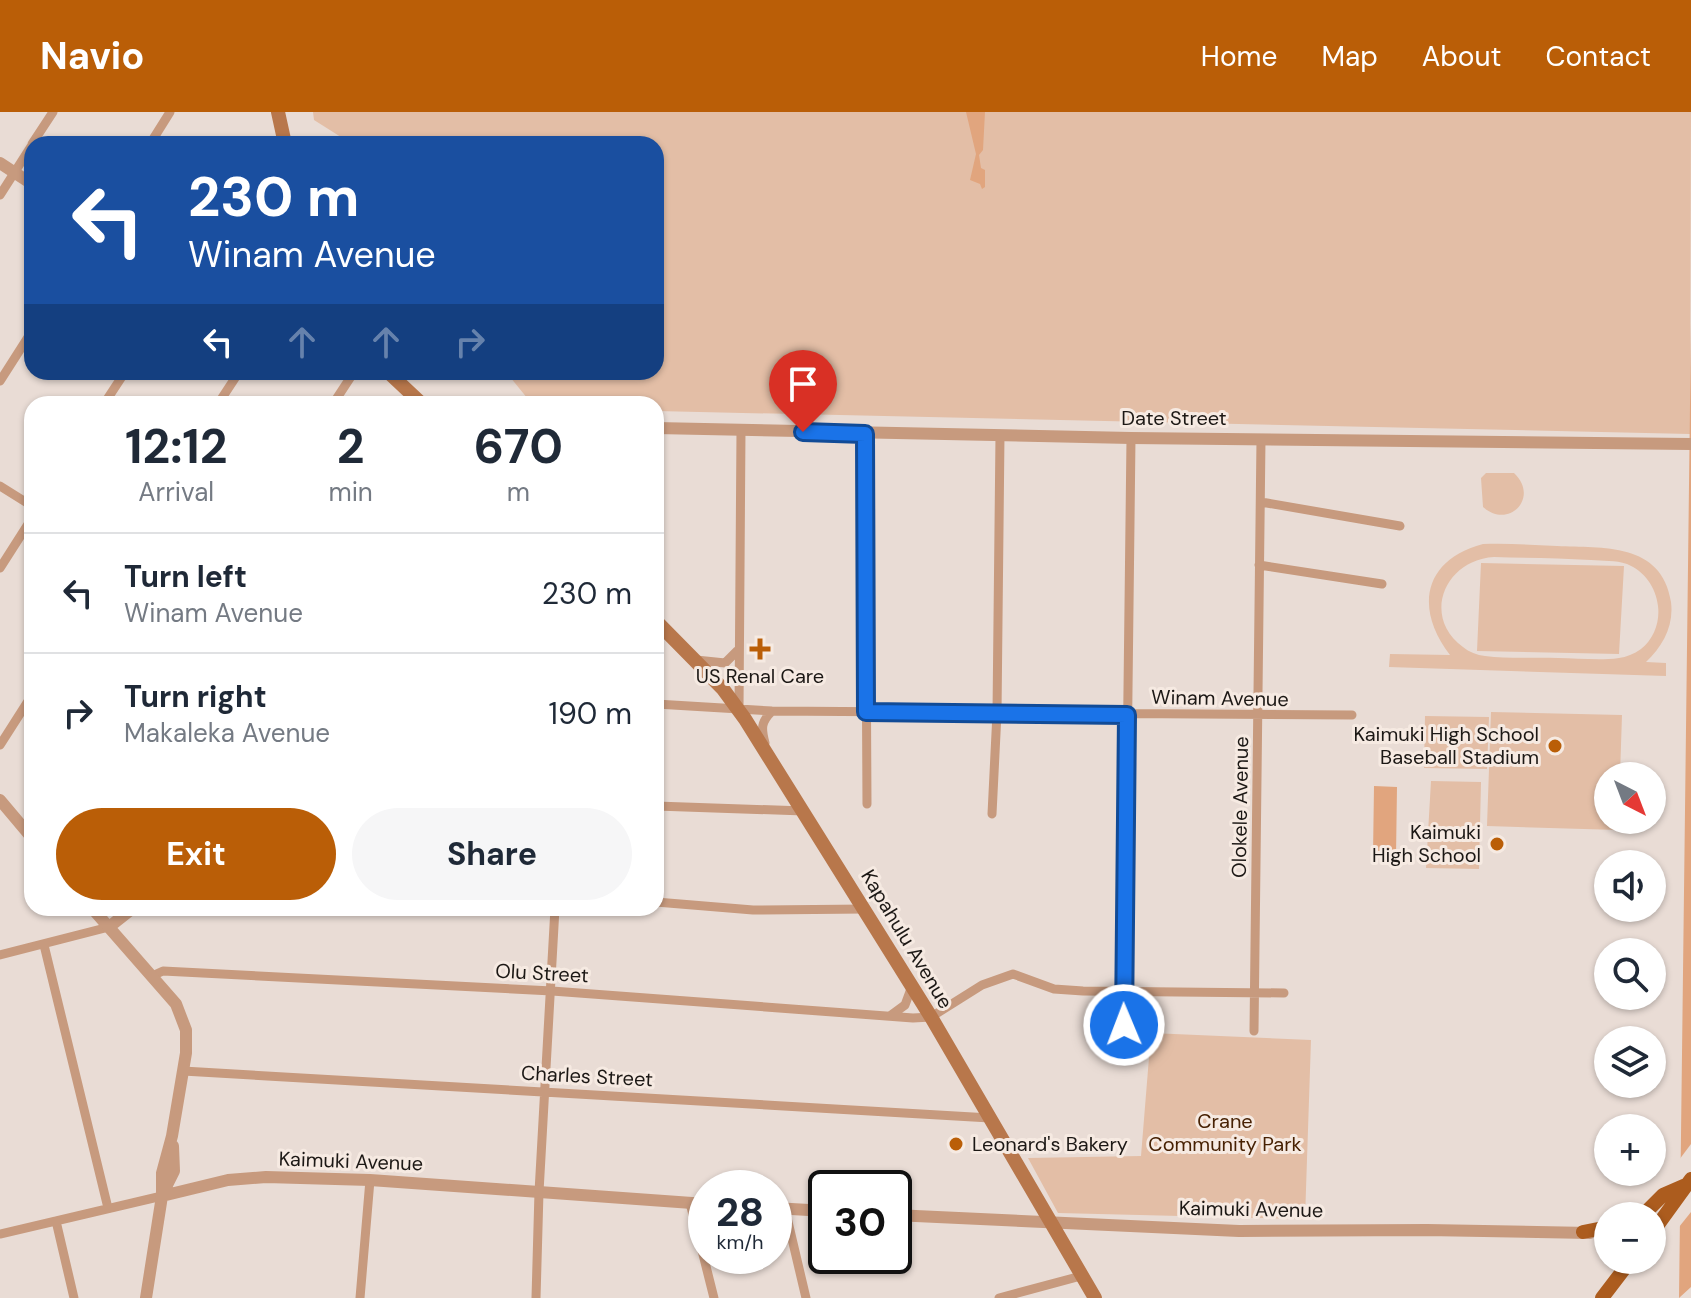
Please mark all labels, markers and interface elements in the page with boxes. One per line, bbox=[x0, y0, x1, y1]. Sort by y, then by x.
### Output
text: Navio bbox=[40, 31, 144, 81]
text: Home bbox=[1201, 38, 1277, 75]
text: Map bbox=[1321, 38, 1378, 75]
text: About bbox=[1422, 38, 1501, 75]
text: Contact bbox=[1545, 38, 1651, 75]
text: 230 m bbox=[188, 160, 359, 233]
icon: left bbox=[56, 168, 160, 272]
text: Winam Avenue bbox=[188, 231, 436, 278]
icon: left bbox=[196, 320, 240, 364]
icon: ahead bbox=[280, 320, 324, 364]
icon: ahead bbox=[364, 320, 408, 364]
icon: right bbox=[448, 320, 492, 364]
pin bbox=[769, 350, 837, 432]
icon: arrive bbox=[781, 362, 825, 406]
street label: Date Street bbox=[1121, 405, 1227, 431]
text: 12:12 bbox=[125, 415, 228, 478]
text: 2 bbox=[337, 415, 364, 478]
text: 670 bbox=[474, 415, 563, 478]
text: Arrival bbox=[138, 475, 214, 509]
text: min bbox=[328, 475, 373, 509]
text: m bbox=[507, 475, 530, 509]
text: Turn left bbox=[124, 557, 247, 596]
icon: left bbox=[56, 571, 100, 615]
text: 230 m bbox=[542, 574, 632, 613]
text: Winam Avenue bbox=[124, 596, 303, 630]
marker: US Renal Care bbox=[749, 638, 771, 660]
place label: US Renal Care bbox=[696, 663, 824, 689]
text: Turn right bbox=[124, 677, 267, 716]
street label: Winam Avenue bbox=[1151, 684, 1289, 712]
icon: right bbox=[56, 691, 100, 735]
text: 190 m bbox=[549, 694, 632, 733]
text: Makaleka Avenue bbox=[124, 716, 330, 750]
place label: Kaimuki High School Baseball Stadium bbox=[1353, 721, 1539, 770]
street label: Olokele Avenue bbox=[1226, 736, 1254, 878]
marker: Kaimuki High School Baseball Stadium bbox=[1546, 737, 1564, 755]
north arrow bbox=[1594, 762, 1666, 834]
map controls bbox=[1594, 762, 1666, 1274]
button: Exit bbox=[56, 808, 336, 900]
button: Share bbox=[352, 808, 632, 900]
place label: Kaimuki High School bbox=[1372, 819, 1481, 868]
marker: Kaimuki High School bbox=[1488, 835, 1506, 853]
button: sound bbox=[1594, 850, 1666, 922]
street label: Kapahulu Avenue bbox=[855, 865, 959, 1013]
button: search bbox=[1594, 938, 1666, 1010]
street label: Olu Street bbox=[495, 958, 589, 988]
position arrow bbox=[1082, 983, 1166, 1067]
button: layers bbox=[1594, 1026, 1666, 1098]
street label: Charles Street bbox=[520, 1060, 654, 1092]
park label: Crane Community Park bbox=[1148, 1108, 1302, 1157]
button: + bbox=[1594, 1114, 1666, 1186]
place label: Leonard's Bakery bbox=[972, 1131, 1128, 1157]
marker: Leonard's Bakery bbox=[947, 1135, 965, 1153]
street label: Kaimuki Avenue bbox=[278, 1145, 424, 1177]
speed limit sign: 30 bbox=[808, 1170, 912, 1274]
text: 28 bbox=[716, 1186, 764, 1238]
street label: Kaimuki Avenue bbox=[1179, 1195, 1323, 1223]
button: − bbox=[1594, 1202, 1666, 1274]
text: km/h bbox=[716, 1229, 764, 1255]

